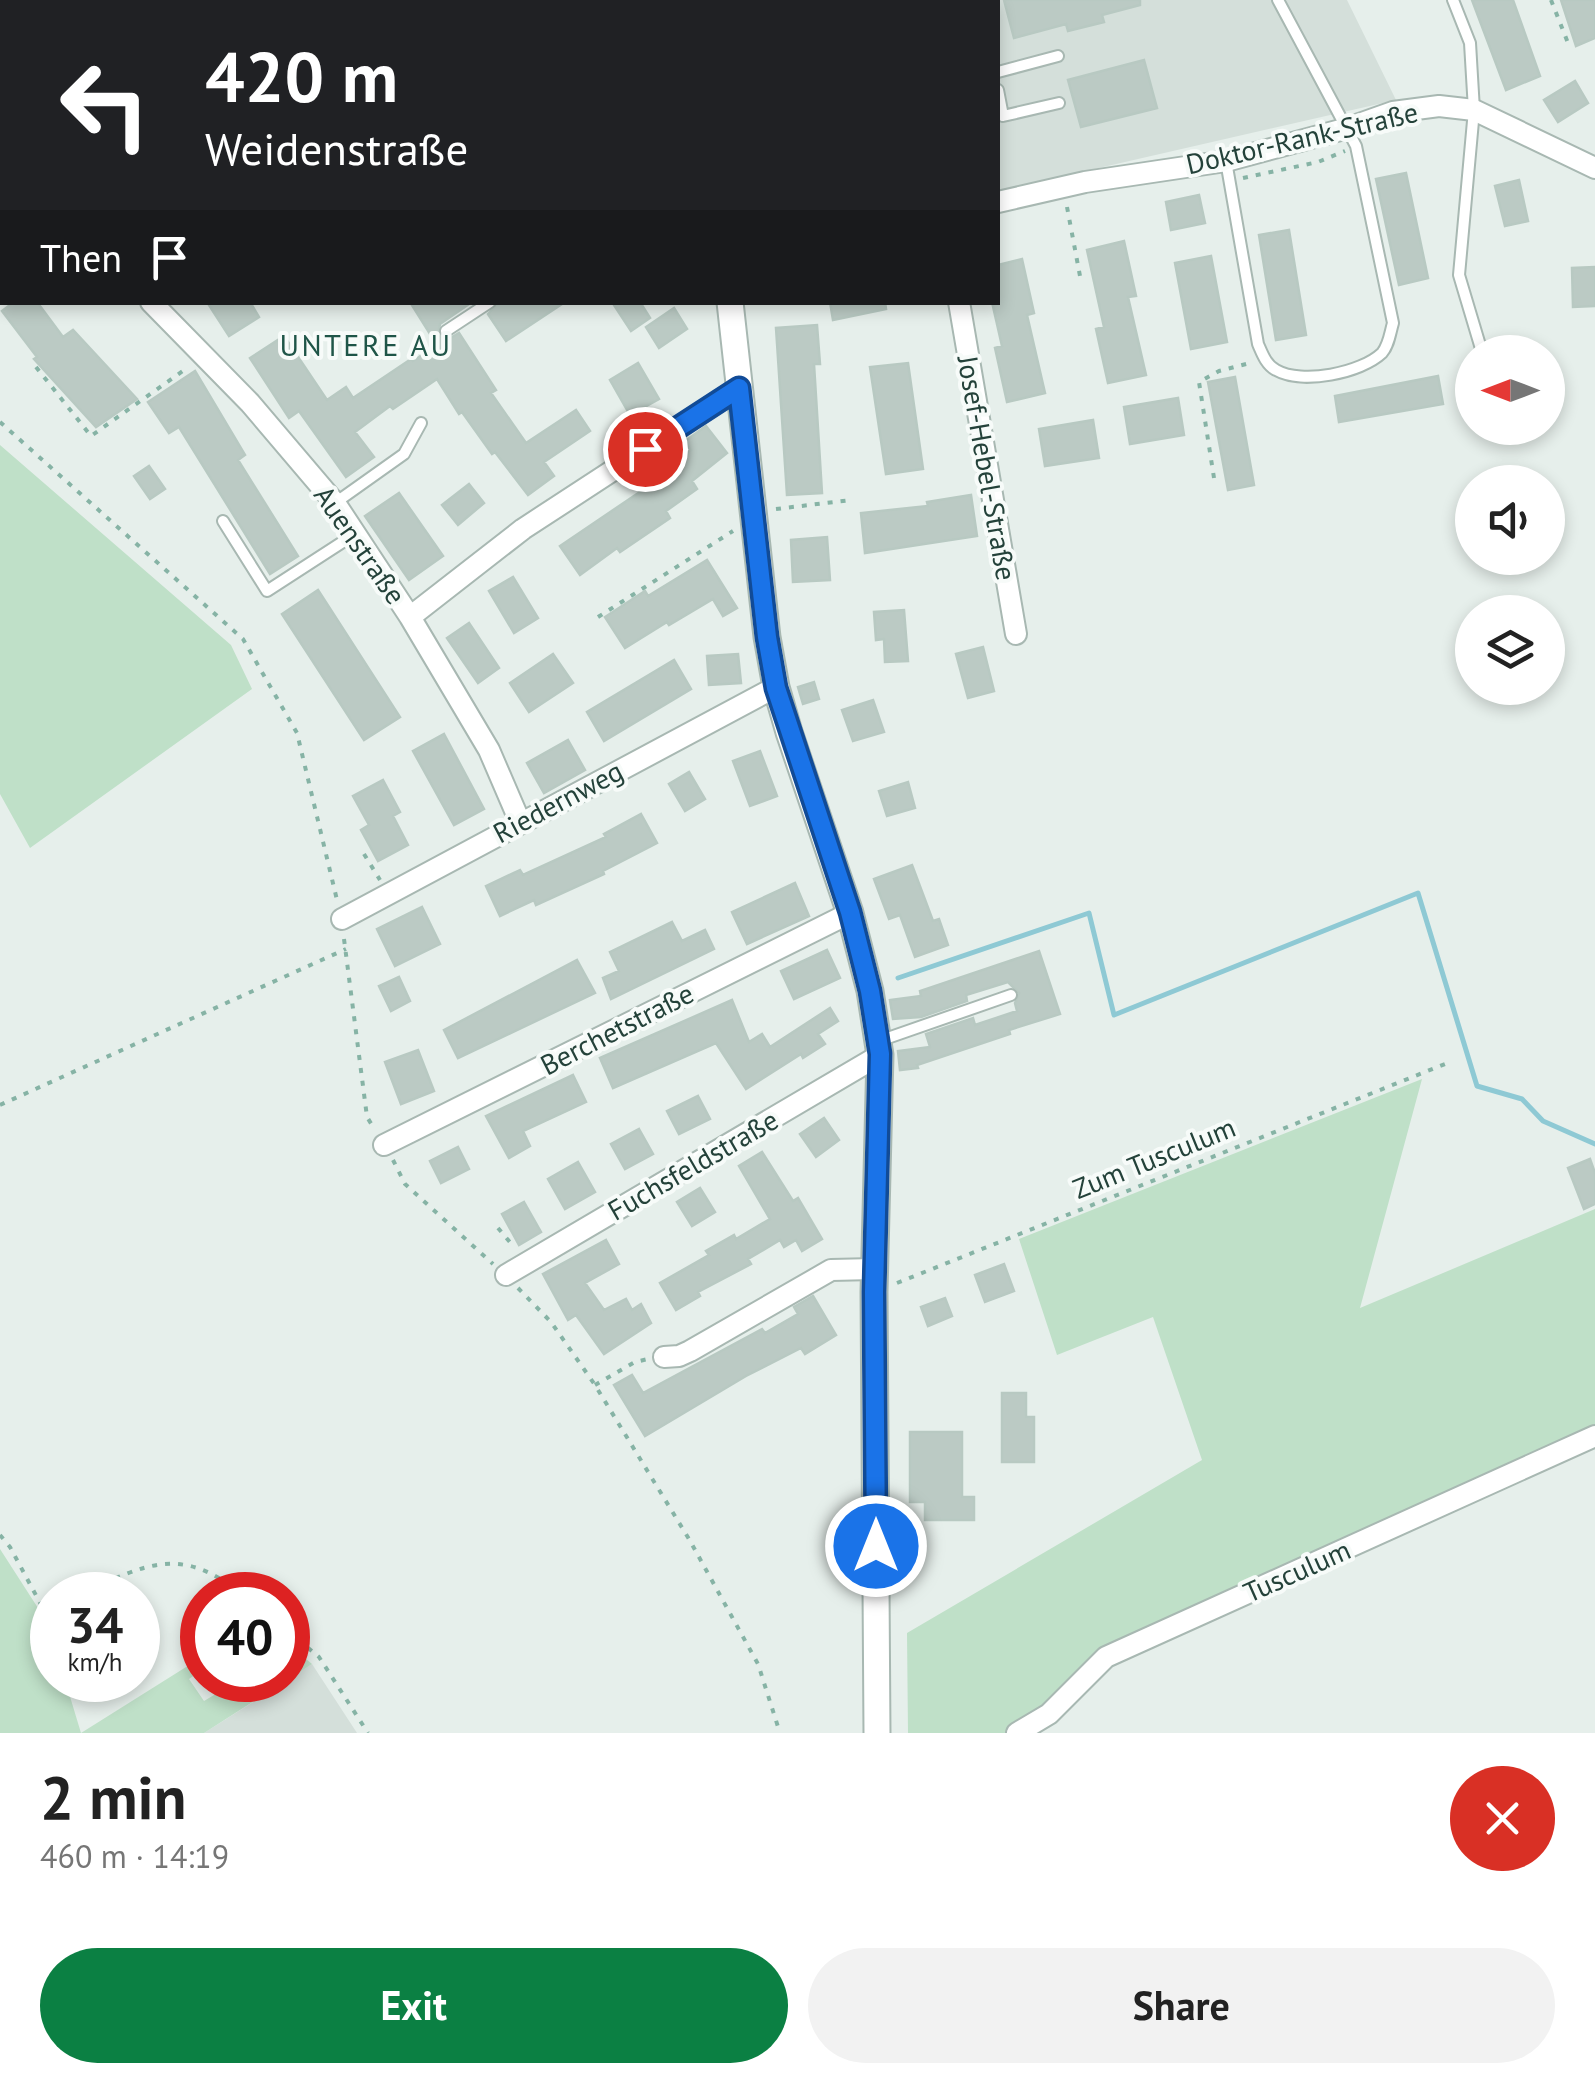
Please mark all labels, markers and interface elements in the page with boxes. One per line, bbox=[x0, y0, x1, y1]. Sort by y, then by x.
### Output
text: 420 m bbox=[205, 31, 398, 121]
icon: left bbox=[40, 40, 170, 170]
street label: Doktor-Rank-Straße bbox=[1182, 93, 1421, 182]
text: Weidenstraße bbox=[205, 119, 468, 177]
icon: arrive bbox=[142, 230, 197, 285]
text: Then bbox=[40, 233, 122, 282]
district label: UNTERE AU bbox=[279, 325, 453, 364]
north arrow bbox=[1455, 335, 1565, 445]
map controls bbox=[1455, 335, 1565, 705]
street label: Josef-Hebel-Straße bbox=[949, 352, 1025, 583]
pin bbox=[603, 407, 688, 492]
icon: arrive bbox=[618, 422, 673, 477]
button: sound bbox=[1455, 465, 1565, 575]
street label: Auenstraße bbox=[306, 478, 415, 611]
button: layers bbox=[1455, 595, 1565, 705]
street label: Riedernweg bbox=[487, 752, 629, 851]
street label: Berchetstraße bbox=[534, 974, 700, 1083]
street label: Fuchsfeldstraße bbox=[601, 1101, 785, 1228]
street label: Zum Tusculum bbox=[1067, 1108, 1241, 1207]
position arrow bbox=[824, 1494, 928, 1598]
street label: Tusculum bbox=[1238, 1531, 1356, 1610]
speed limit sign: 40 bbox=[180, 1572, 310, 1702]
text: 34 bbox=[67, 1592, 123, 1657]
text: km/h bbox=[68, 1646, 122, 1678]
text: 2 min bbox=[40, 1758, 186, 1836]
button: close bbox=[1450, 1766, 1555, 1871]
text: 460 m · 14:19 bbox=[40, 1835, 229, 1877]
button: Exit bbox=[40, 1948, 788, 2063]
button: Share bbox=[808, 1948, 1555, 2063]

